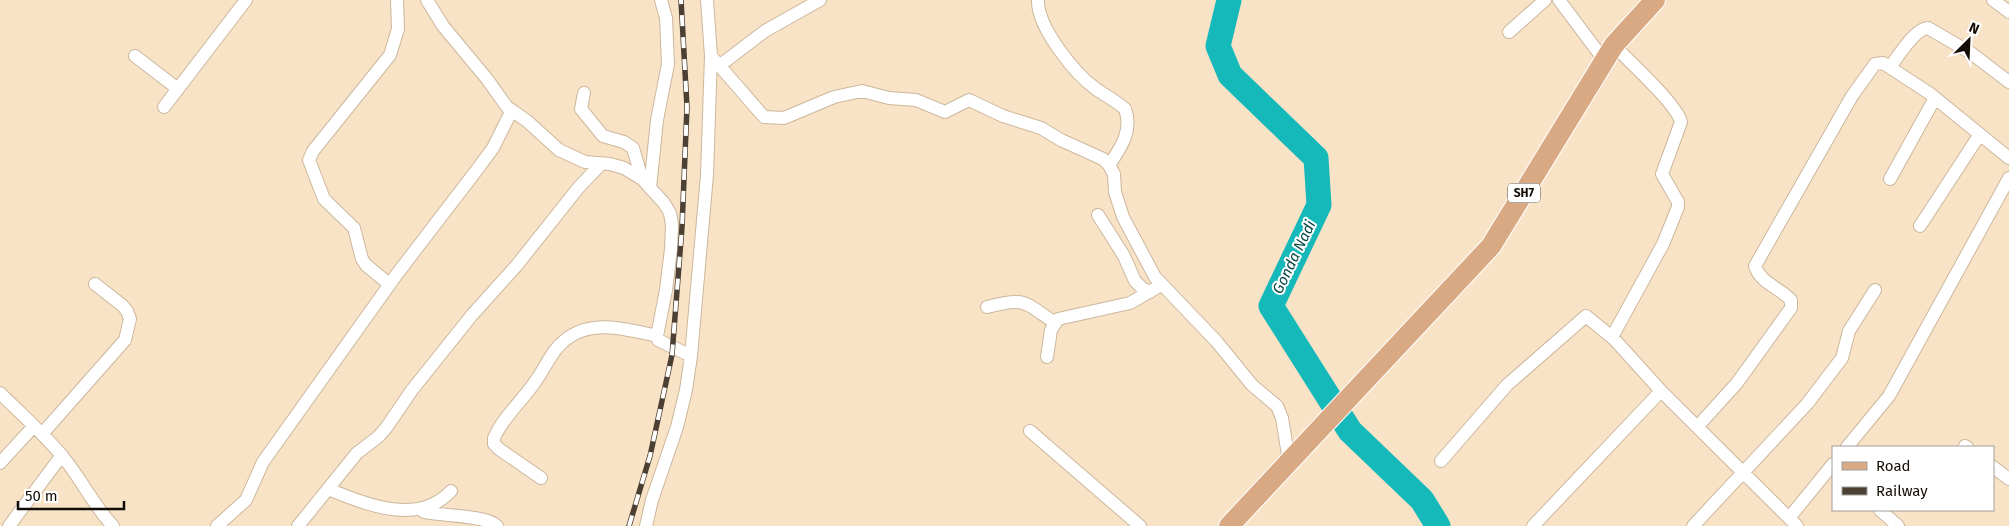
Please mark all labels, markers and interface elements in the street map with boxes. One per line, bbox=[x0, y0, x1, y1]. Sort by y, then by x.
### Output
north arrow bbox=[1944, 15, 1994, 65]
text: N bbox=[1966, 19, 1982, 38]
road number: SH7 bbox=[1508, 184, 1540, 202]
water label: Gonda Nadi bbox=[1268, 217, 1320, 297]
legend bbox=[1832, 446, 1994, 511]
text: Road bbox=[1876, 457, 1911, 475]
scale bar bbox=[18, 478, 124, 510]
text: Railway bbox=[1876, 482, 1928, 500]
text: 50 m bbox=[25, 487, 58, 505]

